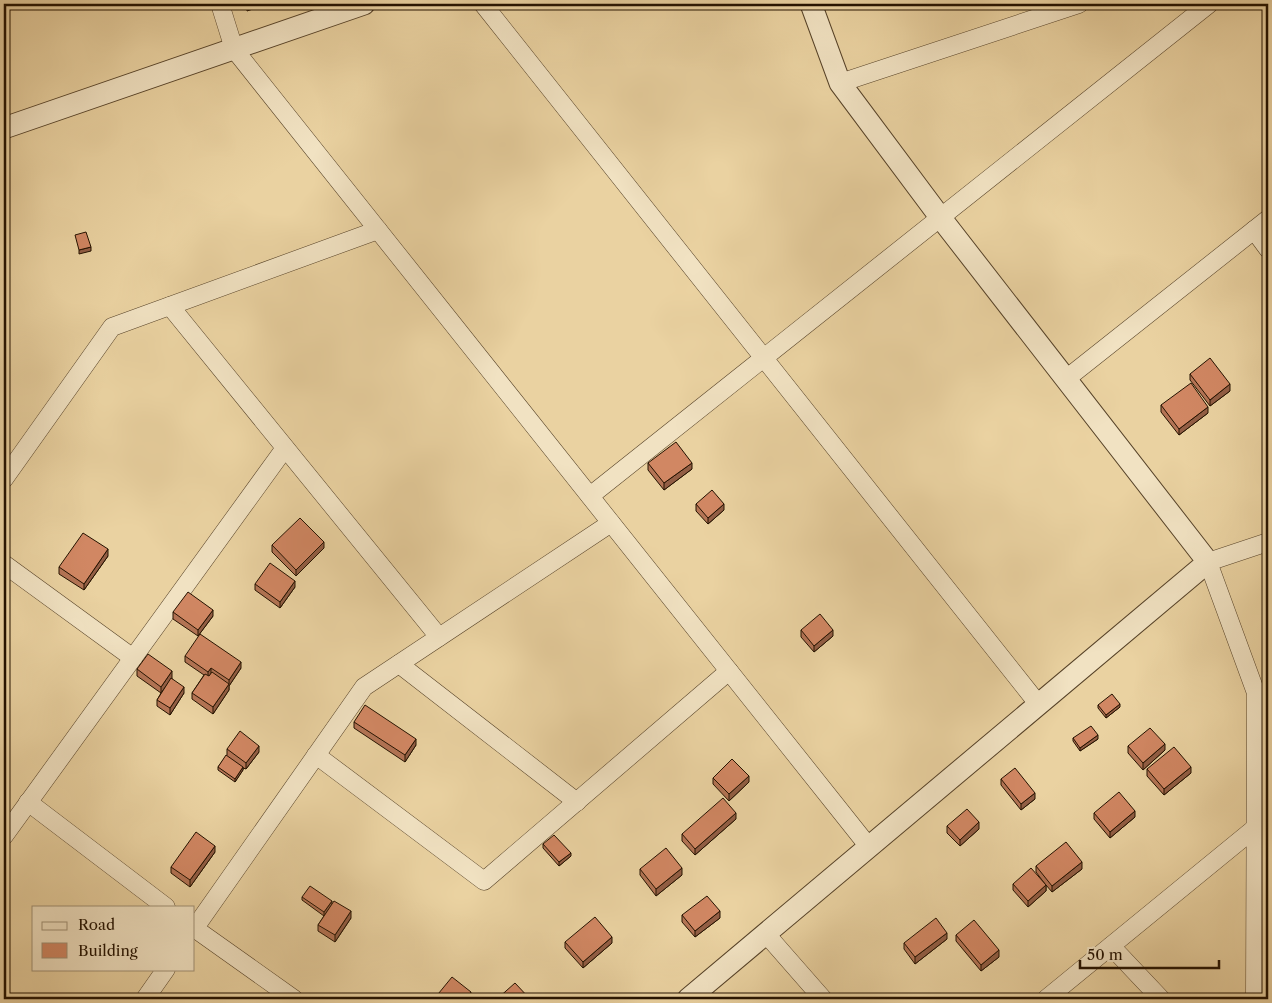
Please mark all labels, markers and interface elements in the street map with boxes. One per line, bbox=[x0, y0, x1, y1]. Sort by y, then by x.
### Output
legend bbox=[32, 906, 195, 970]
text: Road bbox=[78, 915, 115, 934]
scale bar bbox=[1080, 938, 1218, 970]
text: Building bbox=[78, 941, 138, 960]
text: 50 m bbox=[1087, 945, 1123, 964]

